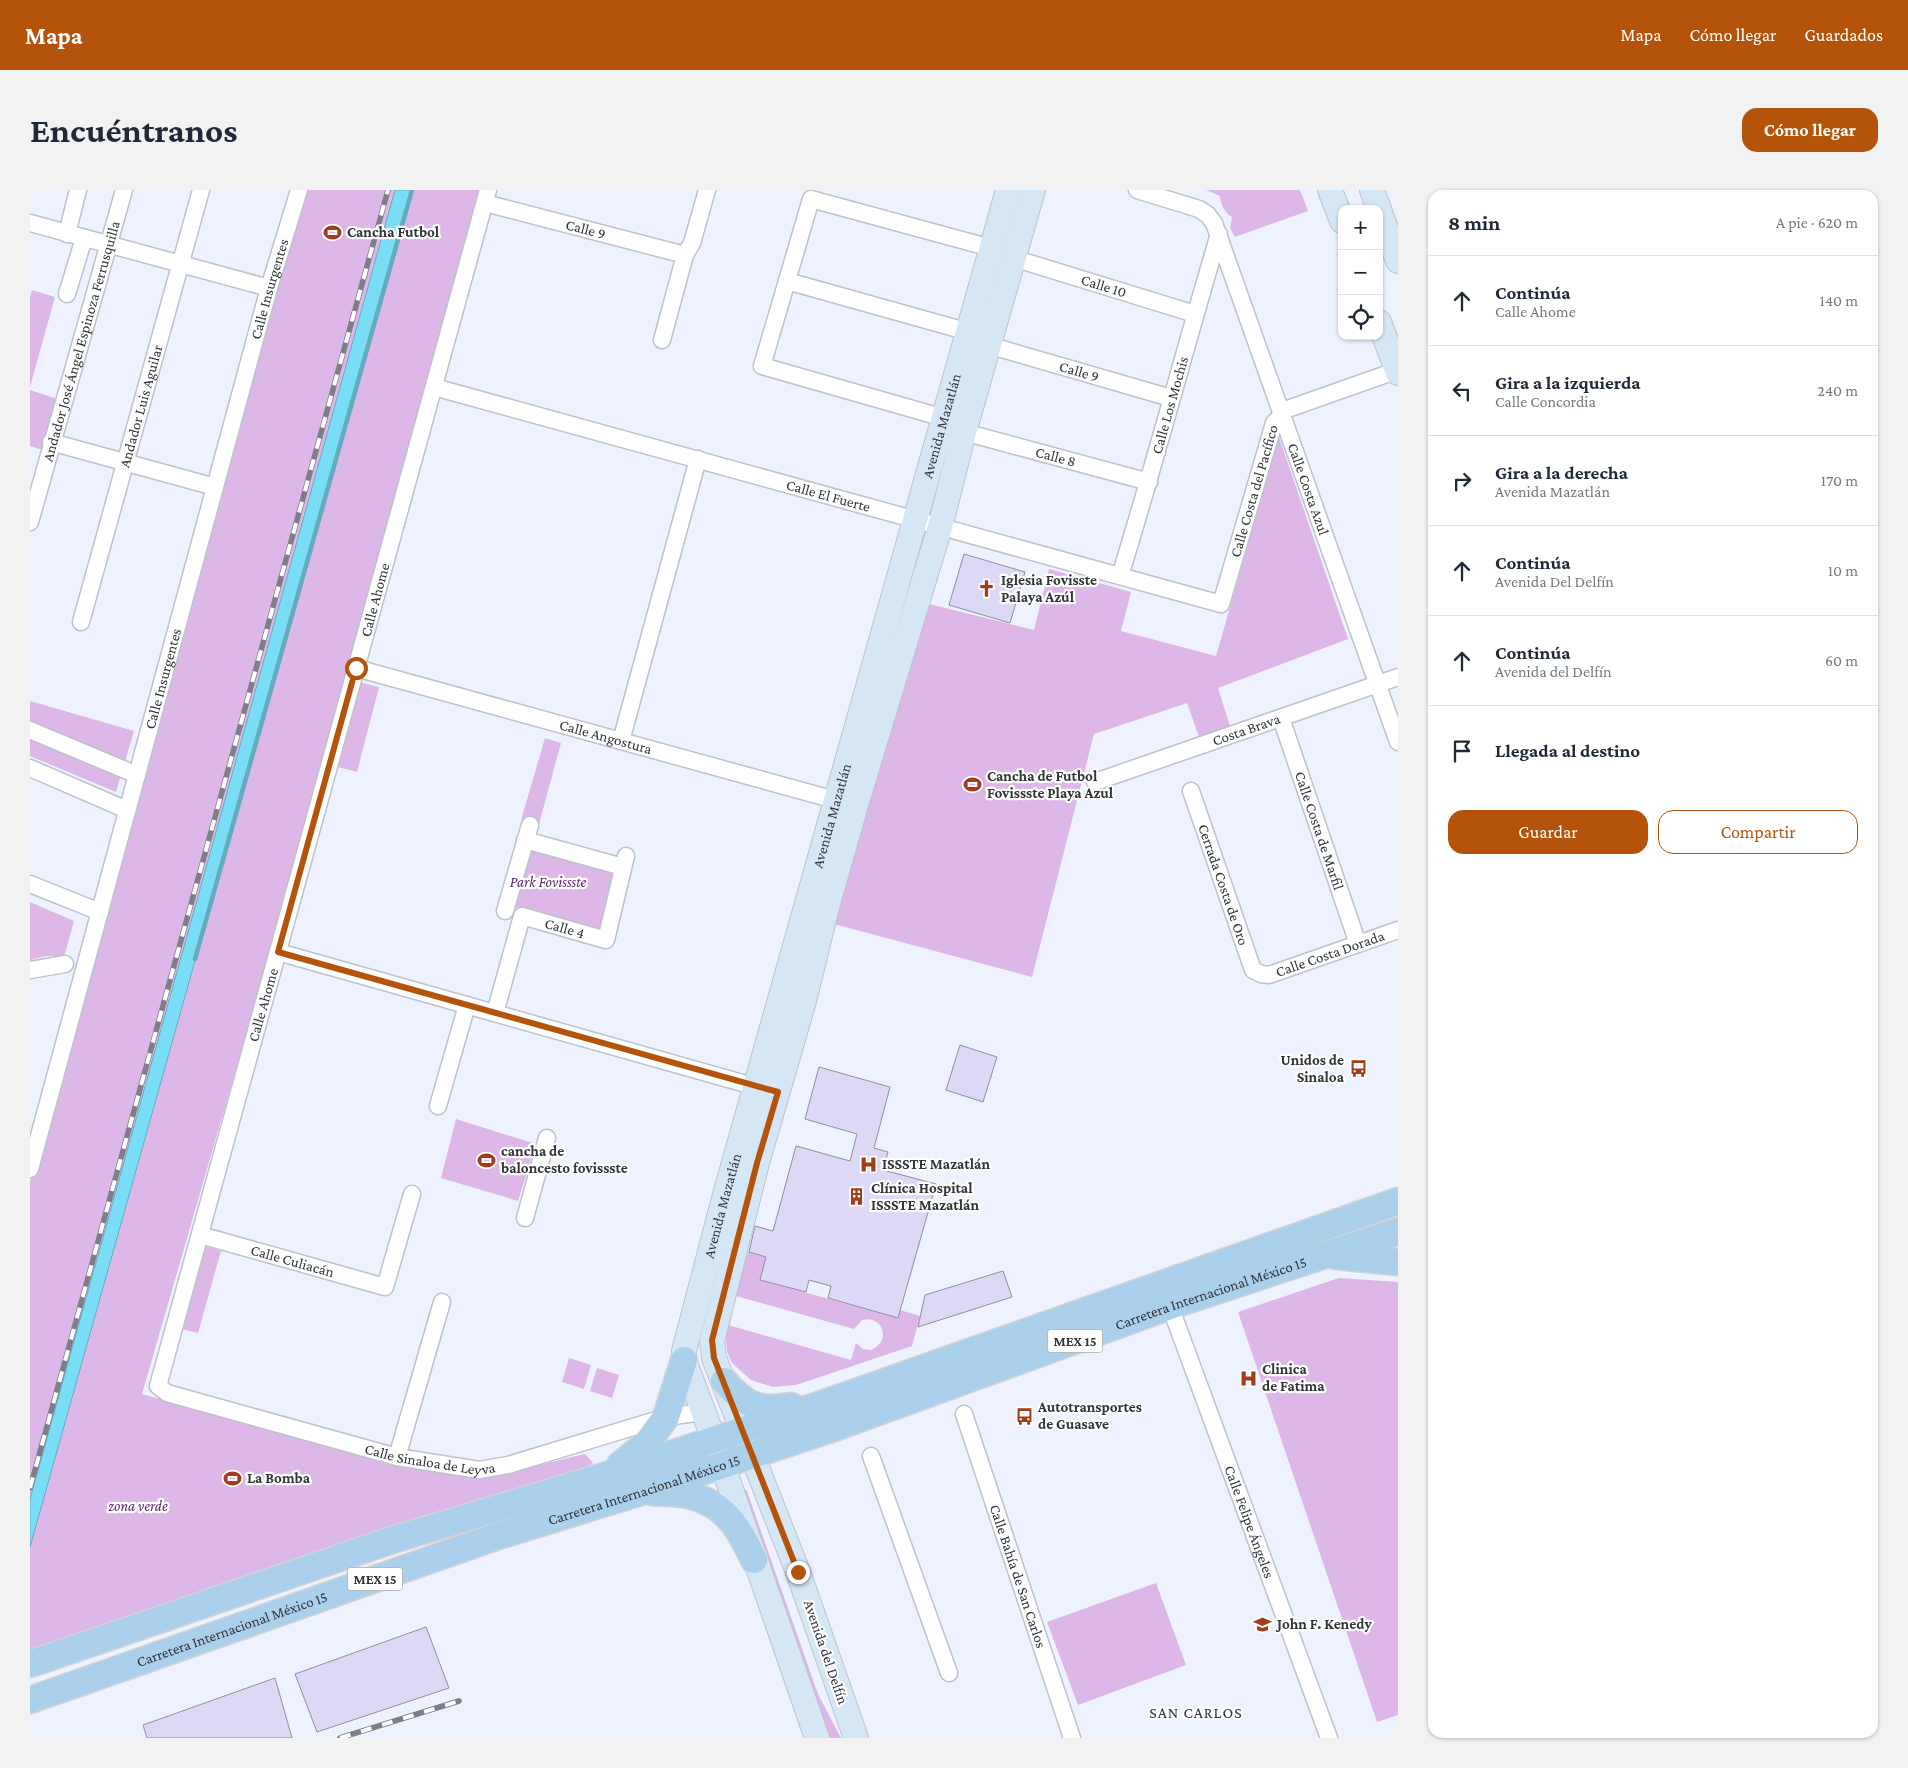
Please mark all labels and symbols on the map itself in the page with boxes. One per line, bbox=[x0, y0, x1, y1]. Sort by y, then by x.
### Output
street label: Calle 9 bbox=[564, 216, 607, 242]
street label: Andador José Ángel Espinoza Ferrusquilla bbox=[40, 219, 123, 463]
sports icon: Cancha Futbol bbox=[323, 222, 343, 242]
place label: Cancha Futbol bbox=[347, 224, 440, 240]
street label: Calle Insurgentes bbox=[247, 237, 292, 341]
street label: Calle 10 bbox=[1079, 271, 1128, 300]
street label: Andador Luis Aguilar bbox=[116, 342, 166, 469]
street label: Calle Los Mochis bbox=[1149, 354, 1191, 456]
street label: Calle 9 bbox=[1057, 358, 1101, 385]
street label: Avenida Mazatlán bbox=[919, 372, 964, 480]
street label: Calle Costa del Pacífico bbox=[1227, 423, 1281, 559]
street label: Calle Costa Azul bbox=[1285, 441, 1332, 537]
street label: Calle 8 bbox=[1034, 444, 1078, 470]
street label: Calle El Fuerte bbox=[784, 477, 873, 515]
street label: Calle Ahome bbox=[357, 561, 393, 639]
place label: Iglesia Fovisste Palaya Azúl bbox=[1001, 572, 1097, 605]
church icon: Iglesia Fovisste Palaya Azúl bbox=[977, 579, 997, 599]
street label: Calle Insurgentes bbox=[142, 626, 184, 731]
route start bbox=[345, 657, 368, 680]
street label: Costa Brava bbox=[1210, 710, 1282, 749]
street label: Calle Angostura bbox=[558, 716, 654, 757]
street label: Avenida Mazatlán bbox=[809, 762, 854, 870]
place label: Cancha de Futbol Fovissste Playa Azul bbox=[987, 768, 1114, 801]
street label: Calle Costa de Marfil bbox=[1292, 769, 1347, 892]
sports icon: Cancha de Futbol Fovissste Playa Azul bbox=[963, 775, 983, 795]
street label: Cerrada Costa de Oro bbox=[1195, 822, 1252, 947]
park label: Park Fovissste bbox=[510, 874, 587, 890]
street label: Calle 4 bbox=[543, 915, 586, 941]
street label: Calle Costa Dorada bbox=[1273, 927, 1387, 980]
street label: Calle Ahome bbox=[245, 966, 281, 1044]
place label: Unidos de Sinaloa bbox=[1281, 1052, 1345, 1085]
bus stop icon: Unidos de Sinaloa bbox=[1348, 1059, 1368, 1079]
place label: cancha de baloncesto fovissste bbox=[500, 1143, 628, 1176]
sports icon: cancha de baloncesto fovissste bbox=[477, 1150, 497, 1170]
street label: Avenida Mazatlán bbox=[701, 1151, 744, 1260]
hospital icon: ISSSTE Mazatlán bbox=[858, 1154, 878, 1174]
place label: ISSSTE Mazatlán bbox=[882, 1156, 990, 1172]
place label: Clínica Hospital ISSSTE Mazatlán bbox=[871, 1180, 979, 1213]
building icon: Clínica Hospital ISSSTE Mazatlán bbox=[847, 1187, 867, 1207]
street label: Calle Culiacán bbox=[249, 1242, 336, 1280]
street label: Carretera Internacional México 15 bbox=[1113, 1254, 1309, 1333]
road number: MEX 15 bbox=[1048, 1330, 1102, 1352]
place label: Clinica de Fatima bbox=[1262, 1361, 1325, 1394]
hospital icon: Clinica de Fatima bbox=[1238, 1368, 1258, 1388]
place label: Autotransportes de Guasave bbox=[1037, 1399, 1142, 1432]
bus stop icon: Autotransportes de Guasave bbox=[1014, 1406, 1034, 1426]
street label: Calle Sinaloa de Leyva bbox=[363, 1440, 497, 1479]
street label: Carretera Internacional México 15 bbox=[546, 1452, 742, 1528]
street label: Calle Felipe Ángeles bbox=[1221, 1463, 1277, 1580]
sports icon: La Bomba bbox=[223, 1468, 243, 1488]
place label: La Bomba bbox=[247, 1470, 311, 1486]
park label: zona verde bbox=[107, 1498, 168, 1514]
street label: Calle Bahía de San Carlos bbox=[987, 1502, 1049, 1650]
route end bbox=[787, 1561, 810, 1584]
road number: MEX 15 bbox=[348, 1568, 402, 1590]
street label: Carretera Internacional México 15 bbox=[134, 1588, 330, 1670]
street label: Avenida del Delfín bbox=[801, 1598, 851, 1706]
school or university icon: John F. Kenedy bbox=[1253, 1614, 1273, 1634]
place label: John F. Kenedy bbox=[1275, 1616, 1372, 1632]
district label: SAN CARLOS bbox=[1149, 1704, 1243, 1721]

